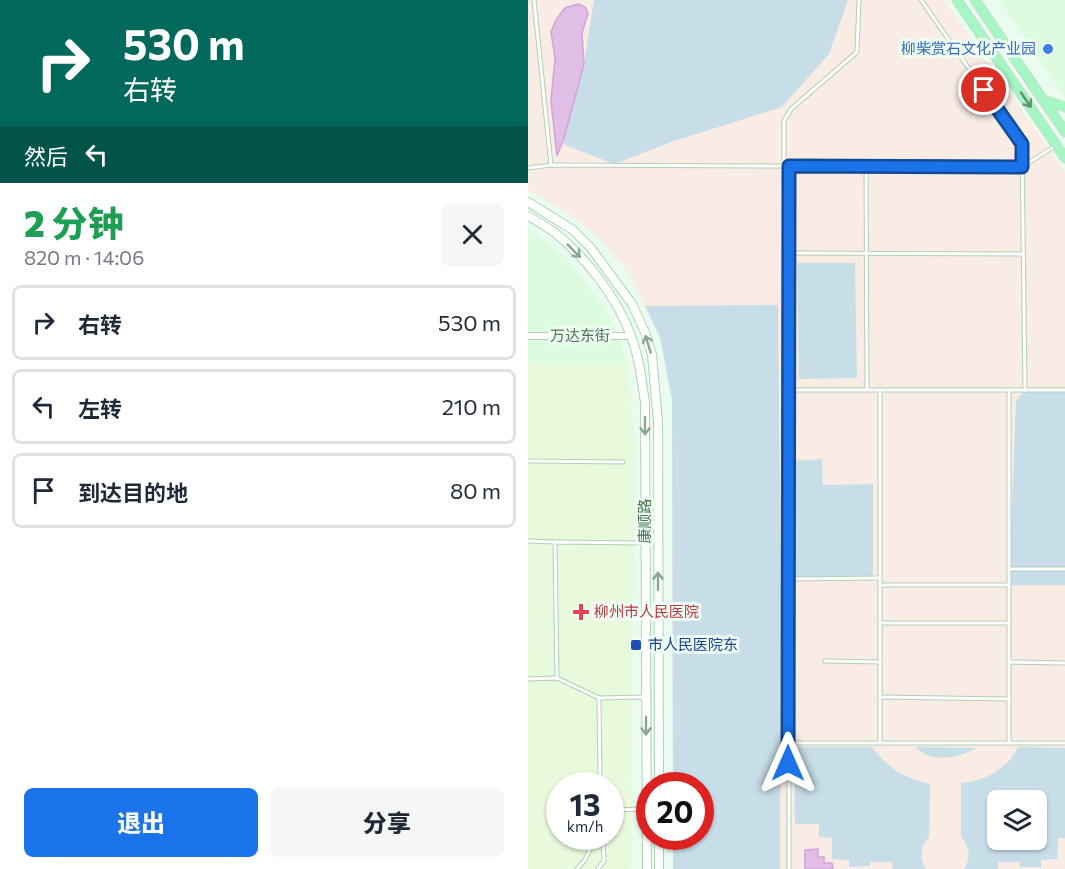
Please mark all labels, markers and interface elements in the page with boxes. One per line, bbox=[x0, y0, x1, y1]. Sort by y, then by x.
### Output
text: 530 m bbox=[123, 17, 245, 69]
icon: right bbox=[24, 24, 102, 102]
place label: 柳柴赏石文化产业园 bbox=[901, 39, 1036, 57]
marker: 柳柴赏石文化产业园 bbox=[1041, 42, 1055, 56]
pin bbox=[958, 64, 1009, 115]
text: 右转 bbox=[123, 73, 177, 106]
icon: arrive bbox=[967, 73, 1000, 106]
one-way arrow bbox=[1020, 92, 1032, 108]
icon: left bbox=[80, 138, 113, 171]
text: 然后 bbox=[24, 143, 68, 170]
text: 2 分钟 bbox=[24, 200, 124, 244]
button: close bbox=[441, 203, 504, 266]
one-way arrow bbox=[567, 244, 582, 258]
text: 820 m · 14:06 bbox=[24, 245, 144, 269]
icon: right bbox=[27, 306, 60, 339]
text: 530 m bbox=[438, 309, 501, 336]
text: 右转 bbox=[78, 311, 122, 338]
street label: 万达东街 bbox=[550, 326, 610, 344]
one-way arrow bbox=[642, 335, 653, 354]
icon: left bbox=[27, 390, 60, 423]
text: 210 m bbox=[442, 393, 501, 420]
text: 左转 bbox=[78, 395, 122, 422]
one-way arrow bbox=[639, 416, 651, 436]
icon: arrive bbox=[27, 474, 60, 507]
text: 80 m bbox=[450, 477, 501, 504]
text: 到达目的地 bbox=[78, 479, 188, 506]
street label: 康顺路 bbox=[635, 498, 653, 544]
one-way arrow bbox=[652, 571, 664, 591]
place label: 柳州市人民医院 bbox=[594, 602, 699, 620]
marker: 柳州市人民医院 bbox=[572, 603, 590, 621]
place label: 市人民医院东 bbox=[648, 635, 738, 653]
marker: 市人民医院东 bbox=[629, 638, 643, 652]
one-way arrow bbox=[640, 716, 652, 736]
position arrow bbox=[756, 731, 820, 795]
speed limit sign: 20 bbox=[636, 772, 714, 850]
text: 13 bbox=[569, 785, 601, 822]
button: 退出 bbox=[24, 788, 258, 857]
button: 分享 bbox=[270, 788, 504, 857]
map controls bbox=[987, 790, 1047, 850]
button: layers bbox=[987, 790, 1047, 850]
text: km/h bbox=[567, 817, 603, 835]

